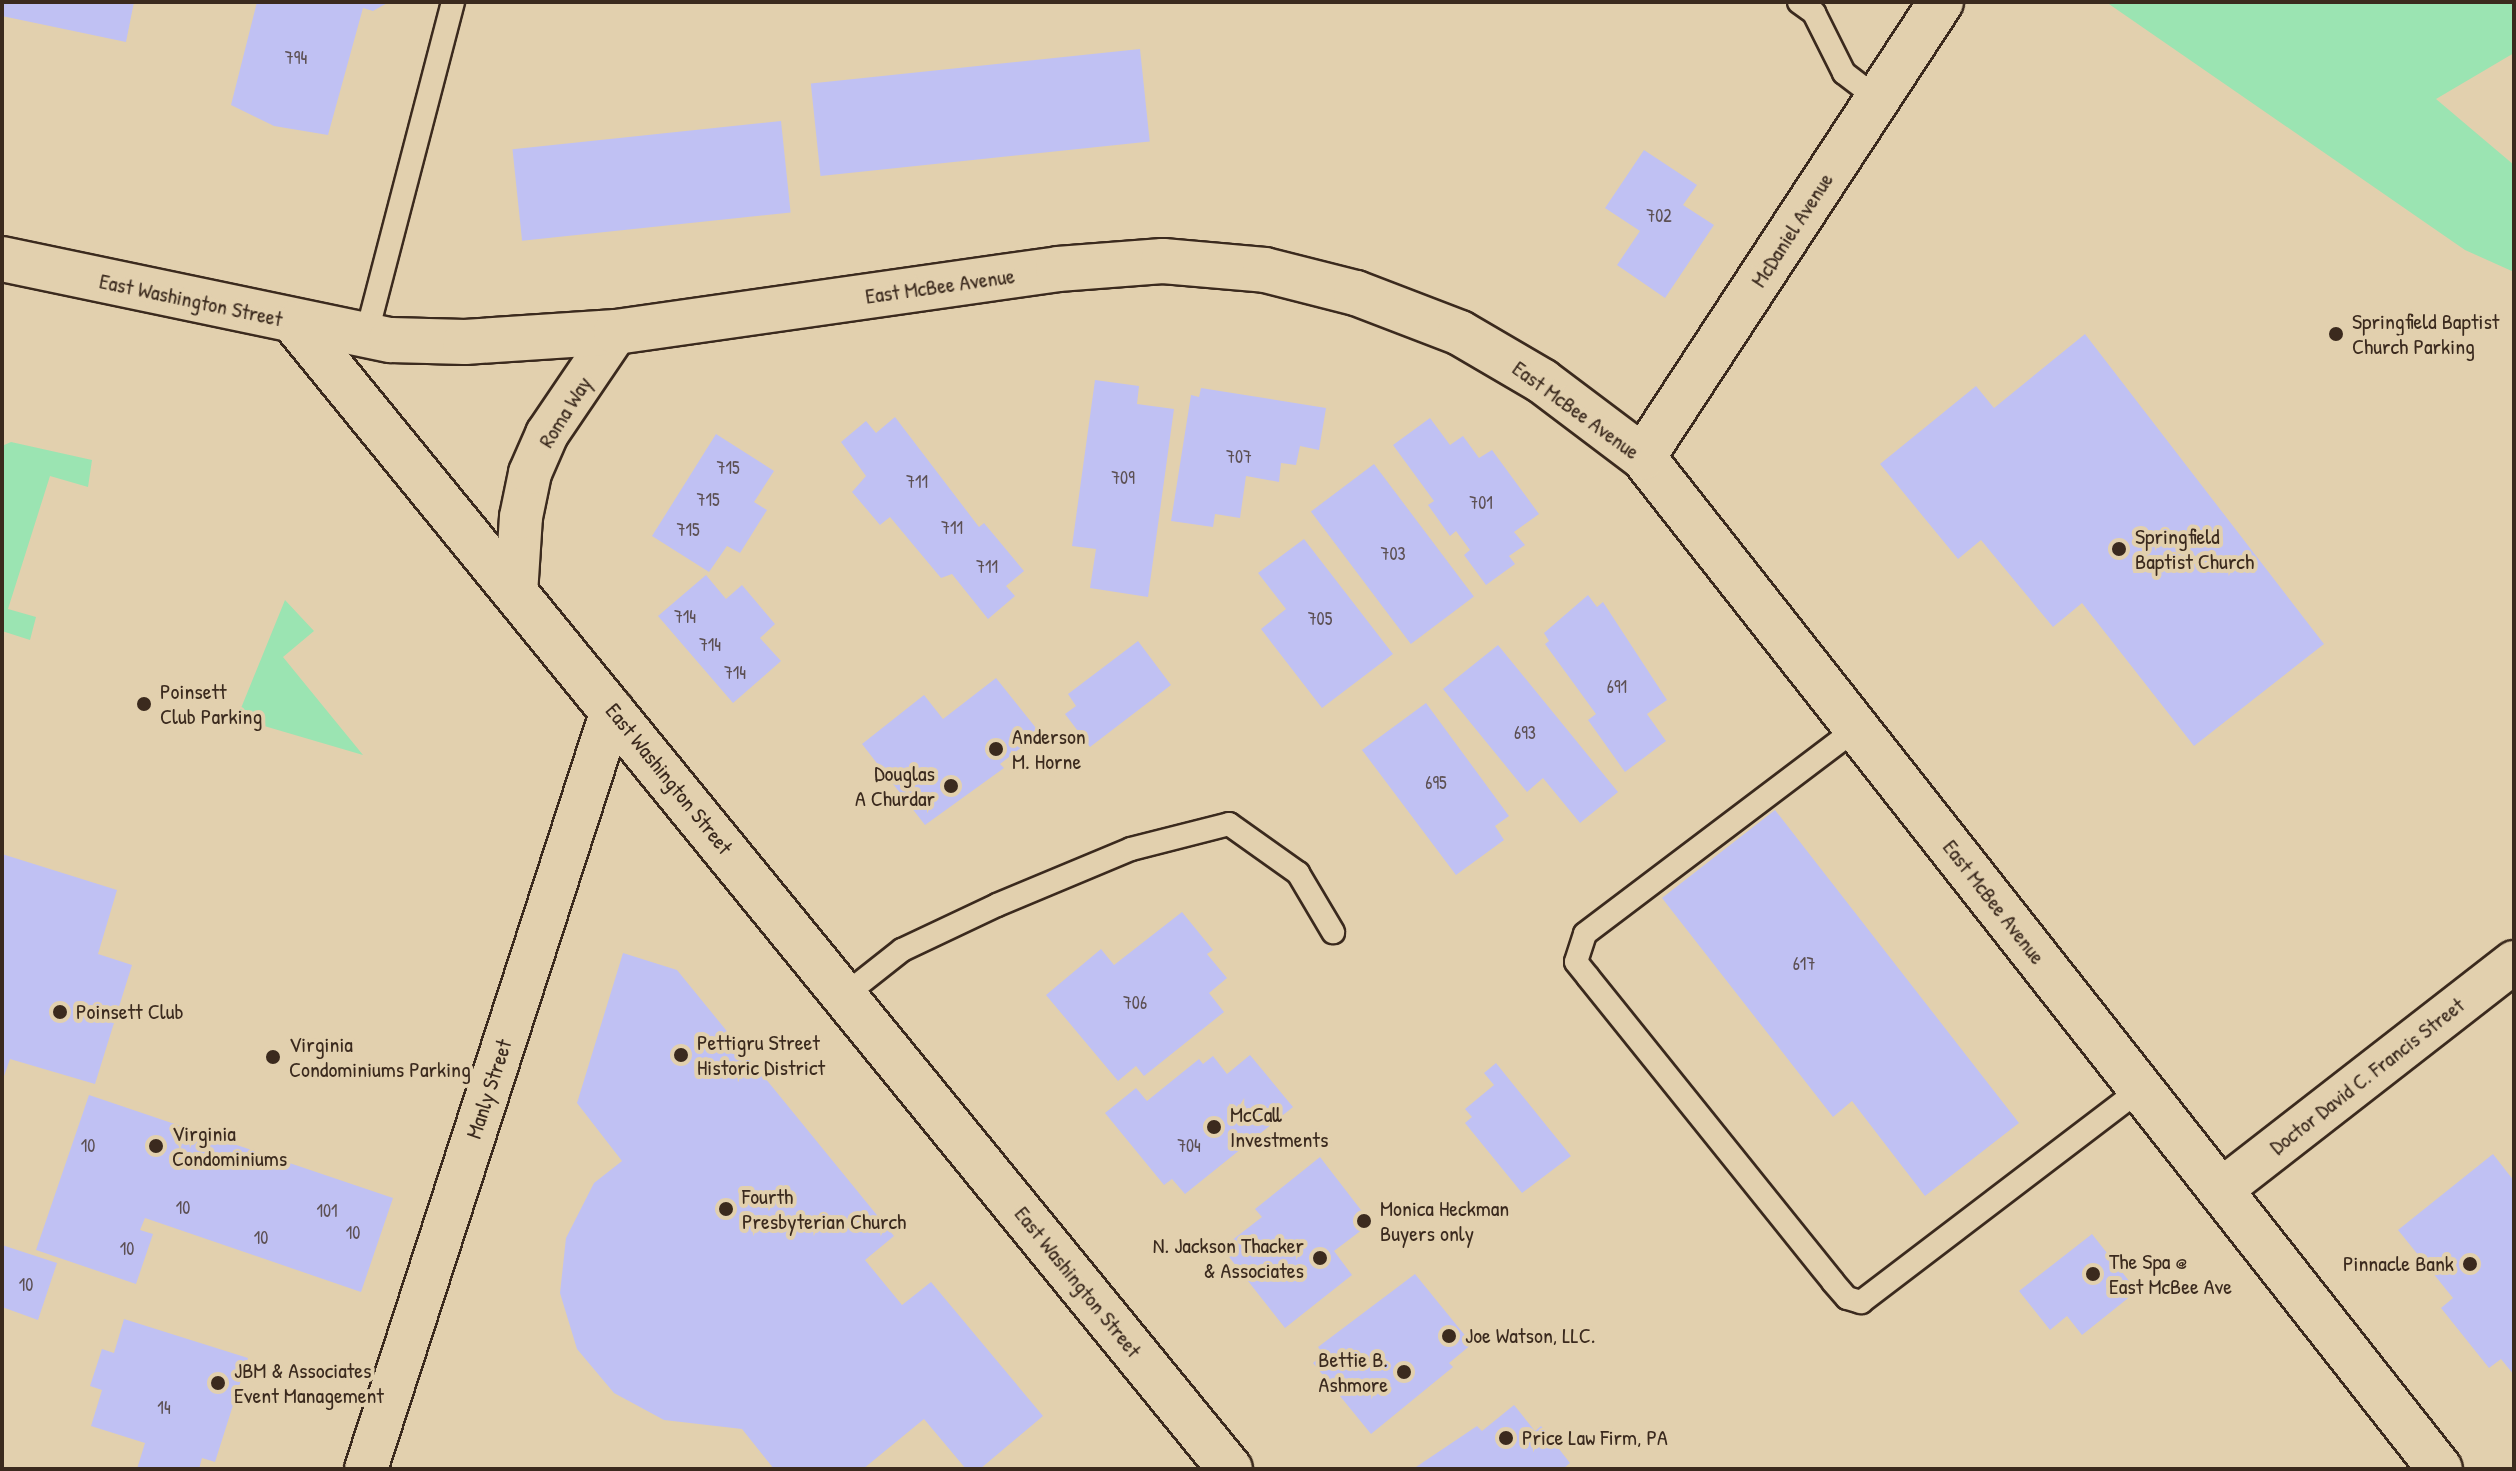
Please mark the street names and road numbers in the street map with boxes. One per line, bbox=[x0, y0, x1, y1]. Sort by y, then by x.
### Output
street label: McDaniel Avenue bbox=[1745, 168, 1839, 292]
street label: East McBee Avenue bbox=[864, 262, 1016, 310]
street label: East Washington Street bbox=[97, 268, 285, 332]
street label: East McBee Avenue bbox=[1507, 355, 1645, 465]
street label: Roma Way bbox=[533, 372, 597, 452]
street label: East Washington Street bbox=[600, 698, 738, 860]
street label: East McBee Avenue bbox=[1937, 835, 2051, 969]
street label: Doctor David C. Francis Street bbox=[2264, 992, 2470, 1160]
street label: Manly Street bbox=[461, 1036, 517, 1142]
street label: East Washington Street bbox=[1009, 1201, 1147, 1363]

